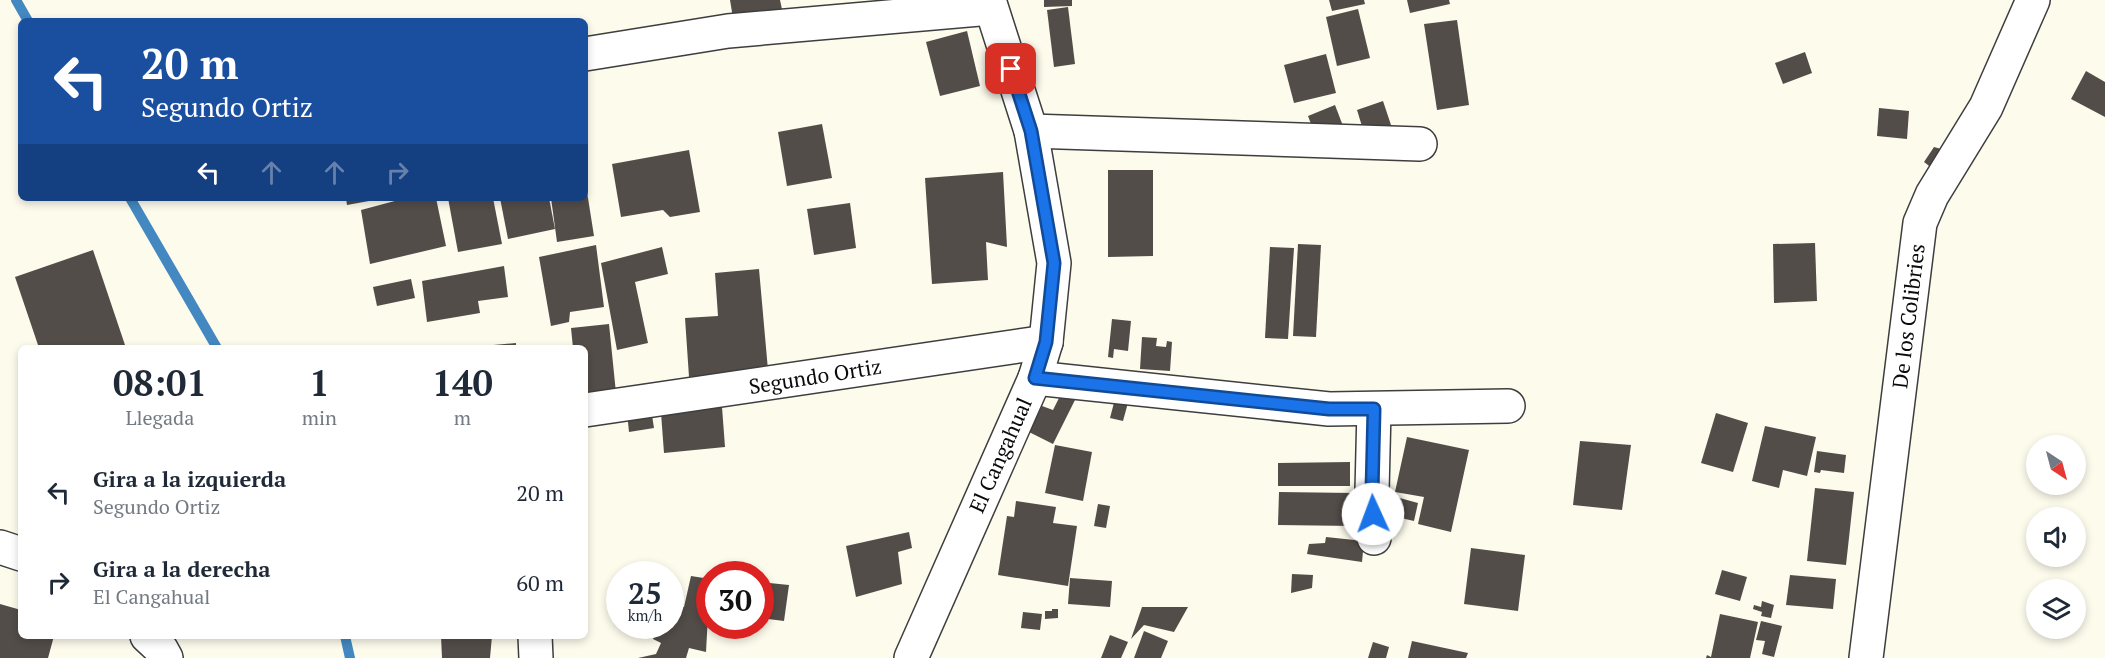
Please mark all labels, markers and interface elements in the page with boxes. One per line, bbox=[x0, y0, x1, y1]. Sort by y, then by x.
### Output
text: 20 m bbox=[141, 35, 239, 91]
icon: left bbox=[42, 42, 120, 120]
pin bbox=[985, 43, 1036, 94]
icon: arrive bbox=[994, 52, 1027, 85]
text: Segundo Ortiz bbox=[141, 89, 313, 125]
icon: left bbox=[192, 156, 225, 189]
icon: ahead bbox=[255, 156, 288, 189]
icon: ahead bbox=[318, 156, 351, 189]
icon: right bbox=[381, 156, 414, 189]
street label: De los Colibries bbox=[1885, 242, 1931, 390]
street label: Segundo Ortiz bbox=[747, 352, 883, 400]
text: 08:01 bbox=[113, 359, 207, 406]
text: 1 bbox=[309, 359, 330, 406]
text: 140 bbox=[432, 359, 493, 406]
street label: El Cangahual bbox=[962, 393, 1038, 517]
text: Llegada bbox=[125, 404, 194, 431]
text: min bbox=[302, 404, 337, 431]
text: m bbox=[454, 404, 471, 431]
north arrow bbox=[2026, 435, 2086, 495]
map controls bbox=[2026, 435, 2086, 639]
text: Gira a la izquierda bbox=[93, 464, 286, 493]
icon: left bbox=[42, 476, 75, 509]
text: 20 m bbox=[516, 478, 564, 507]
position arrow bbox=[1341, 482, 1405, 546]
text: Segundo Ortiz bbox=[93, 493, 220, 520]
button: sound bbox=[2026, 507, 2086, 567]
text: Gira a la derecha bbox=[93, 554, 271, 583]
speed limit sign: 30 bbox=[696, 561, 774, 639]
icon: right bbox=[42, 566, 75, 599]
text: 60 m bbox=[516, 568, 564, 597]
text: 25 bbox=[628, 573, 662, 613]
button: layers bbox=[2026, 579, 2086, 639]
text: El Cangahual bbox=[93, 583, 210, 610]
text: km/h bbox=[628, 605, 662, 625]

